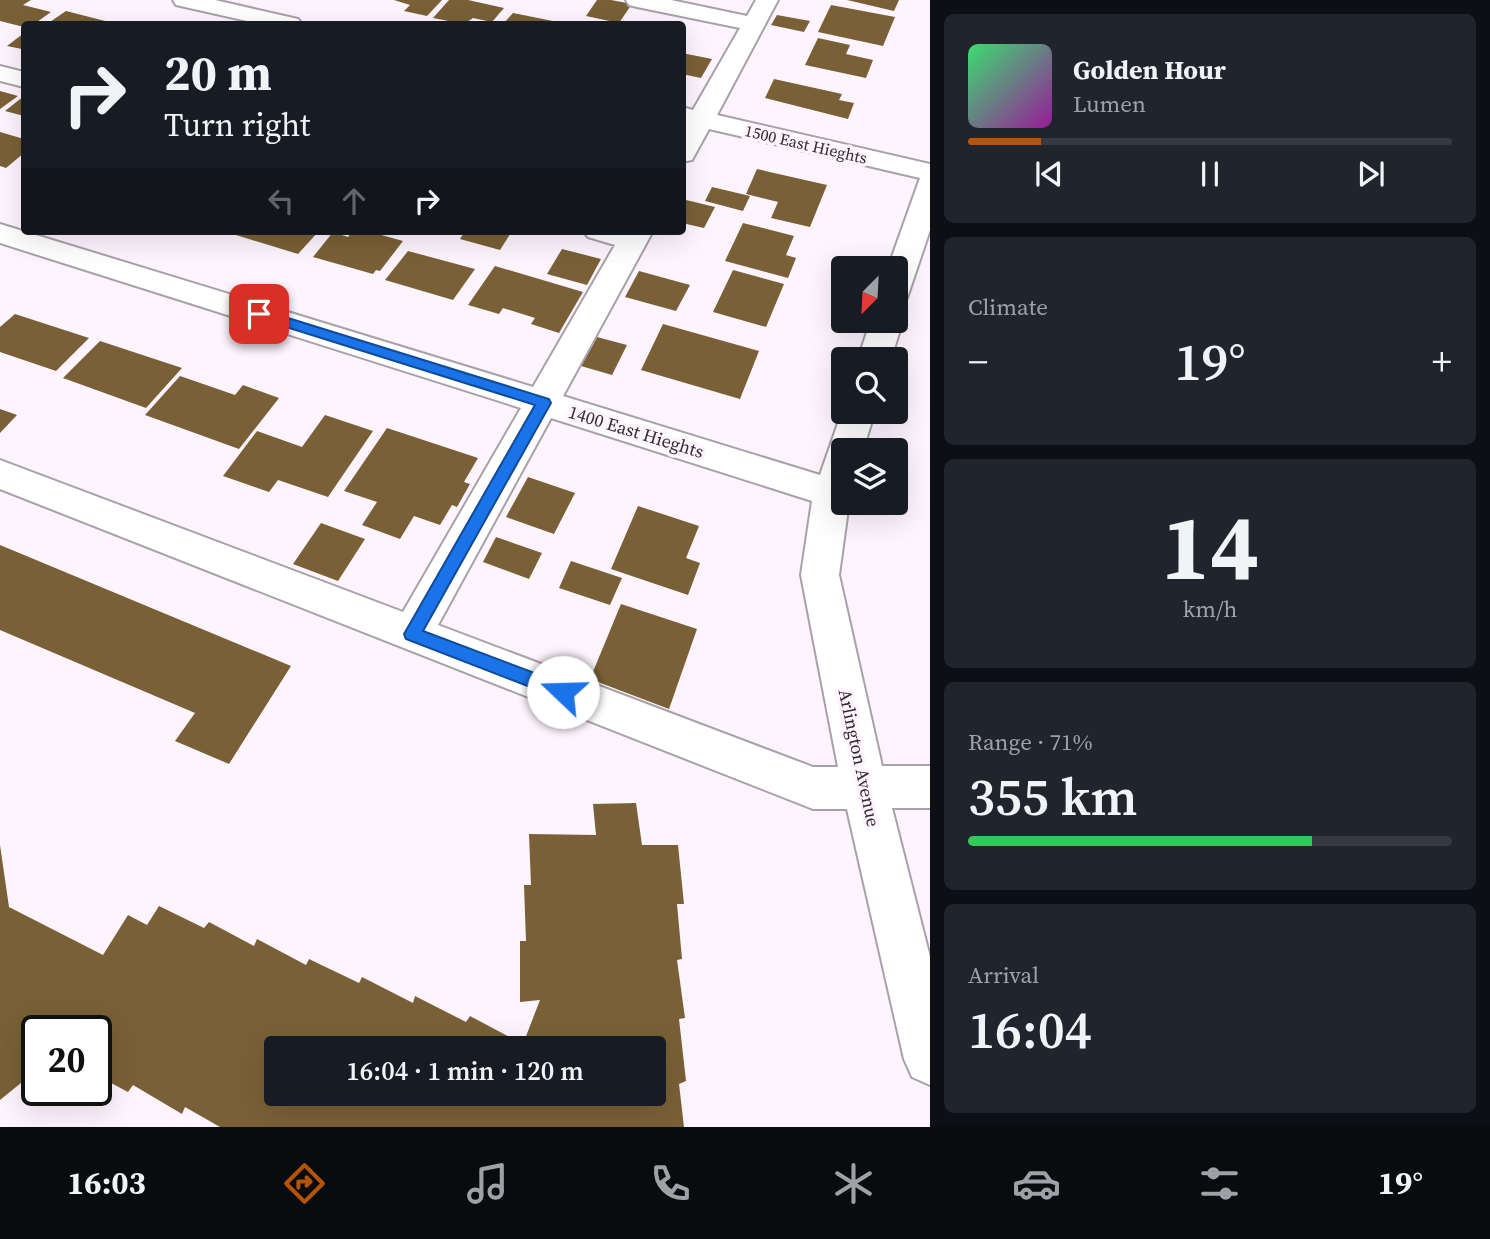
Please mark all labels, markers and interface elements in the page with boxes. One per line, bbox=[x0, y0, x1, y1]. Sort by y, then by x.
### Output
text: 20 m bbox=[164, 39, 272, 106]
icon: right bbox=[49, 49, 140, 140]
text: Golden Hour bbox=[1073, 52, 1226, 88]
text: Lumen bbox=[1073, 88, 1146, 120]
text: Turn right bbox=[164, 103, 310, 147]
street label: 1500 East Hieghts bbox=[743, 119, 869, 169]
icon: previous bbox=[1030, 155, 1068, 193]
icon: pause bbox=[1191, 155, 1229, 193]
icon: next bbox=[1352, 155, 1390, 193]
icon: left bbox=[262, 182, 300, 220]
icon: ahead bbox=[335, 182, 373, 220]
icon: right bbox=[408, 182, 446, 220]
north arrow bbox=[831, 256, 908, 332]
map controls bbox=[831, 256, 908, 515]
pin bbox=[229, 284, 289, 344]
text: Climate bbox=[968, 291, 1048, 323]
icon: arrive bbox=[240, 295, 278, 333]
text: 19° bbox=[1174, 326, 1246, 397]
text: − bbox=[968, 336, 988, 388]
text: + bbox=[1432, 336, 1452, 388]
button: search bbox=[831, 347, 908, 424]
street label: 1400 East Hieghts bbox=[565, 399, 707, 464]
button: layers bbox=[831, 438, 908, 515]
text: 14 bbox=[1161, 485, 1259, 609]
text: km/h bbox=[1183, 593, 1237, 625]
position arrow bbox=[526, 655, 600, 729]
street label: Arlington Avenue bbox=[833, 687, 886, 829]
text: Range · 71% bbox=[968, 726, 1093, 758]
text: 355 km bbox=[968, 761, 1137, 832]
text: Arrival bbox=[968, 959, 1039, 991]
text: 16:04 bbox=[968, 994, 1092, 1065]
speed limit sign: 20 bbox=[21, 1015, 112, 1106]
text: 16:04 · 1 min · 120 m bbox=[346, 1053, 584, 1089]
icon: directions bbox=[280, 1159, 329, 1208]
icon: music bbox=[463, 1159, 512, 1208]
icon: phone bbox=[646, 1159, 695, 1208]
icon: climate bbox=[829, 1159, 878, 1208]
icon: car bbox=[1012, 1159, 1061, 1208]
icon: filters bbox=[1195, 1159, 1244, 1208]
text: 16:03 bbox=[67, 1161, 146, 1205]
text: 19° bbox=[1378, 1161, 1423, 1205]

